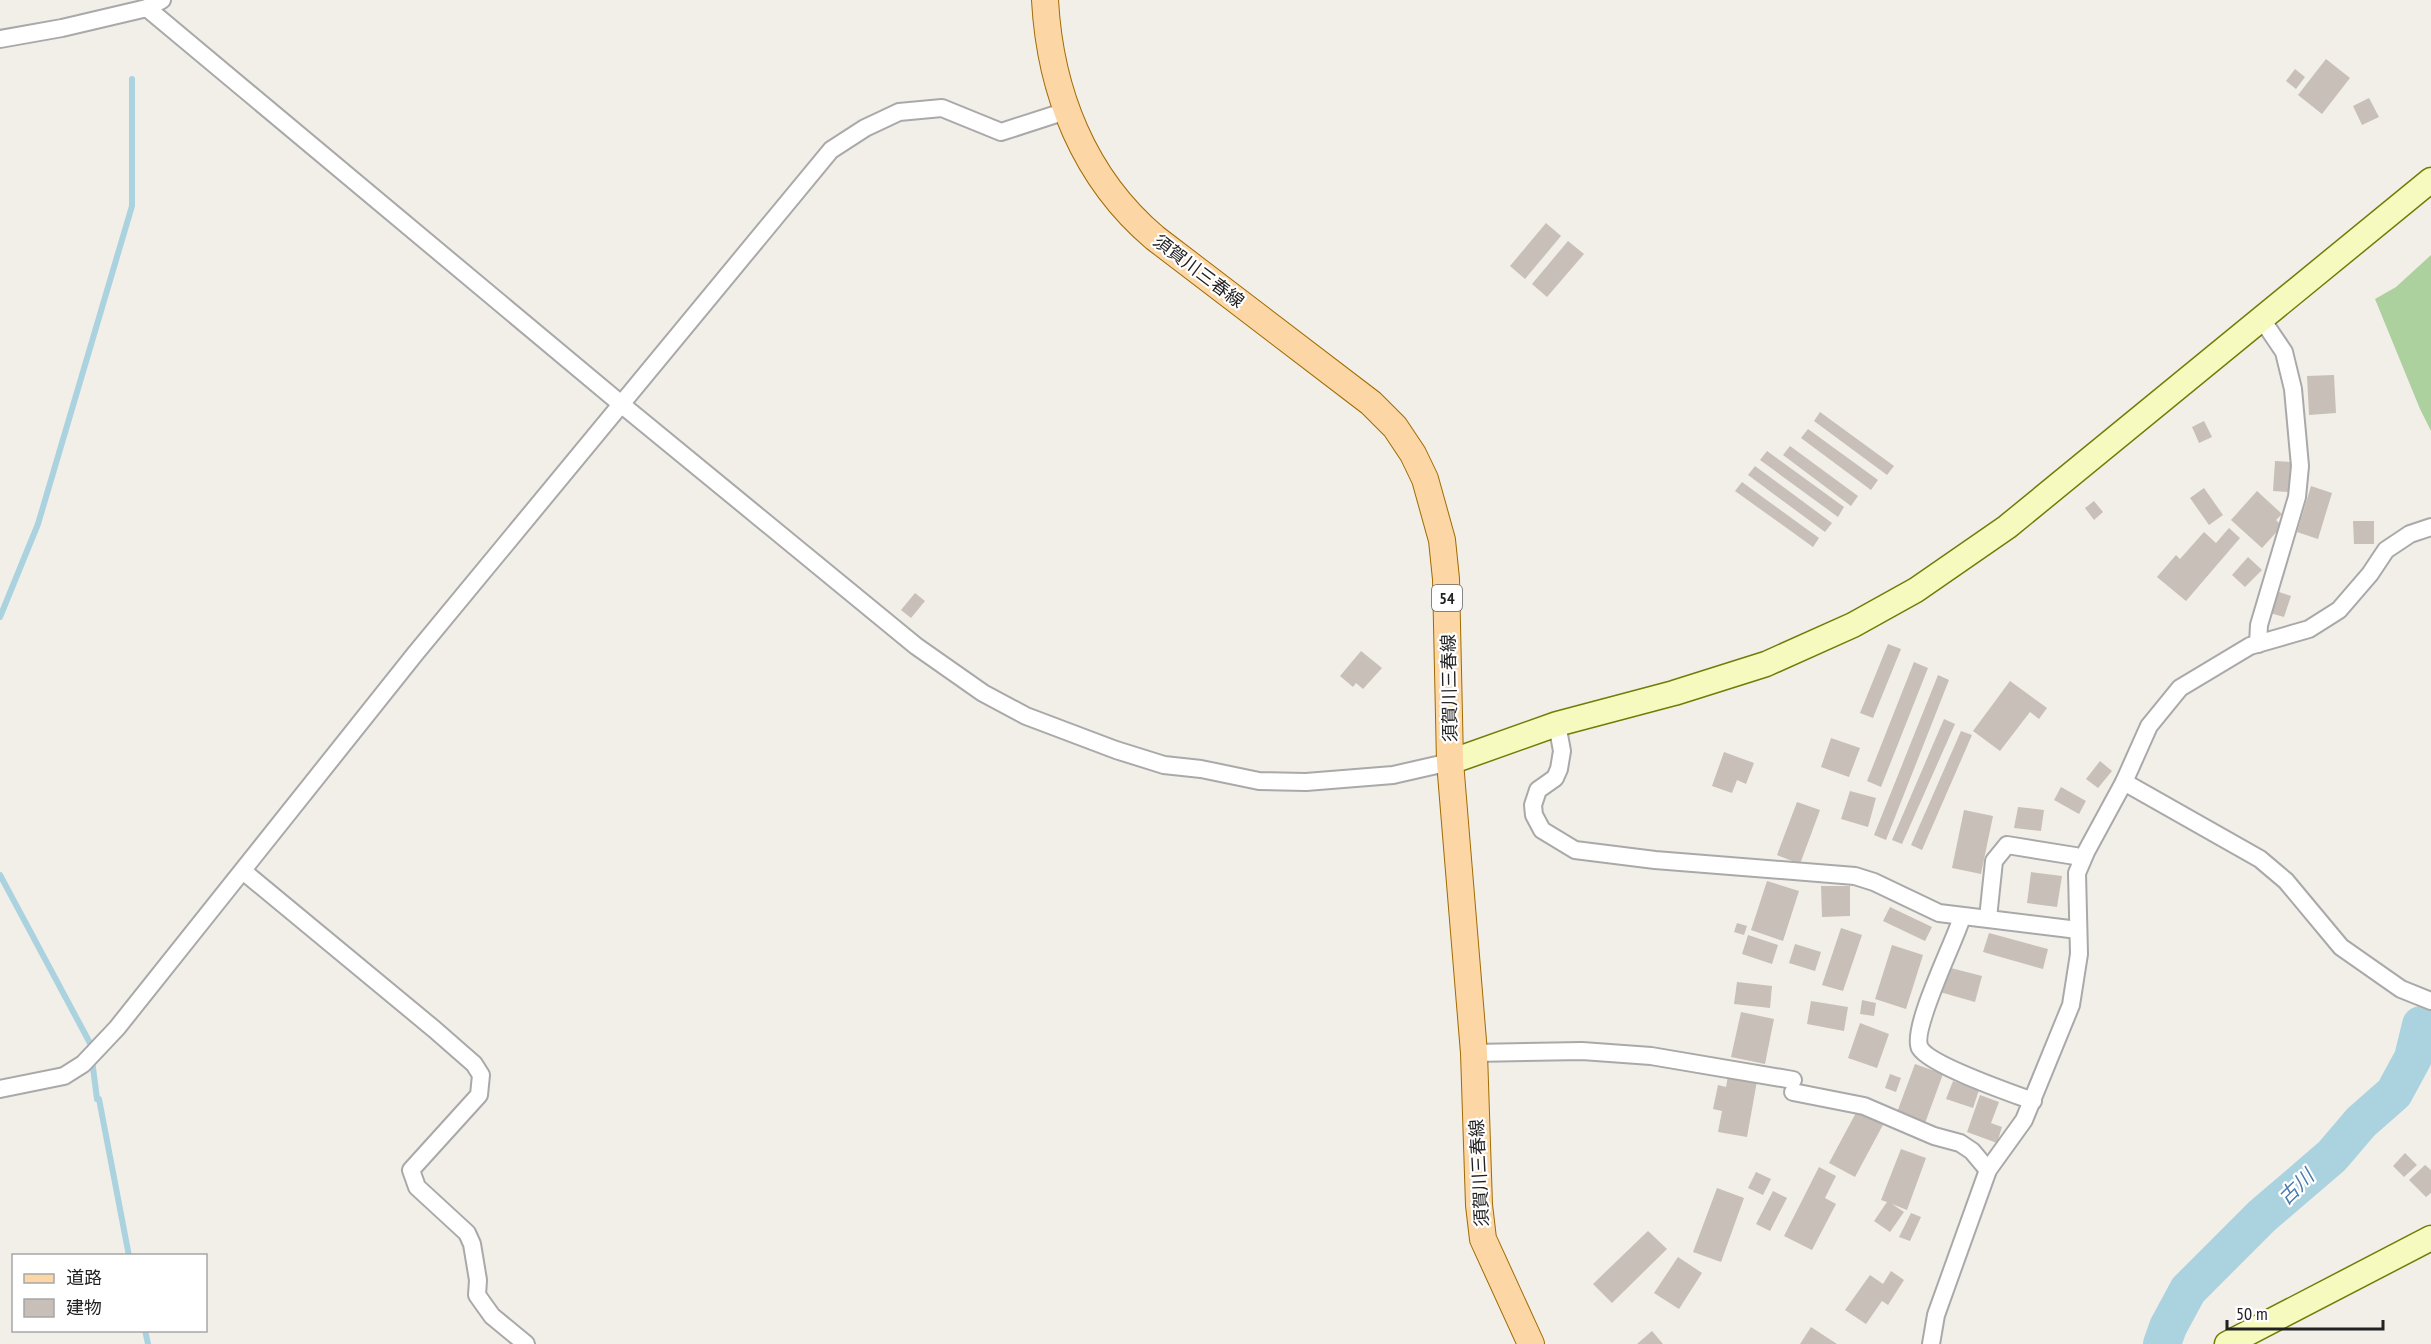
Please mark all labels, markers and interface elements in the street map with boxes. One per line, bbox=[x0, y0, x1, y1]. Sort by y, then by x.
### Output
street label: 須賀川三春線 bbox=[1149, 229, 1249, 313]
road number: 54 bbox=[1432, 585, 1462, 611]
street label: 須賀川三春線 bbox=[1437, 634, 1461, 742]
street label: 須賀川三春線 bbox=[1465, 1118, 1493, 1228]
water label: 古川 bbox=[2273, 1162, 2321, 1210]
legend bbox=[12, 1254, 207, 1332]
text: 道路 bbox=[66, 1266, 102, 1289]
scale bar bbox=[2227, 1293, 2383, 1331]
text: 建物 bbox=[66, 1296, 102, 1319]
text: 50 m bbox=[2236, 1302, 2268, 1325]

